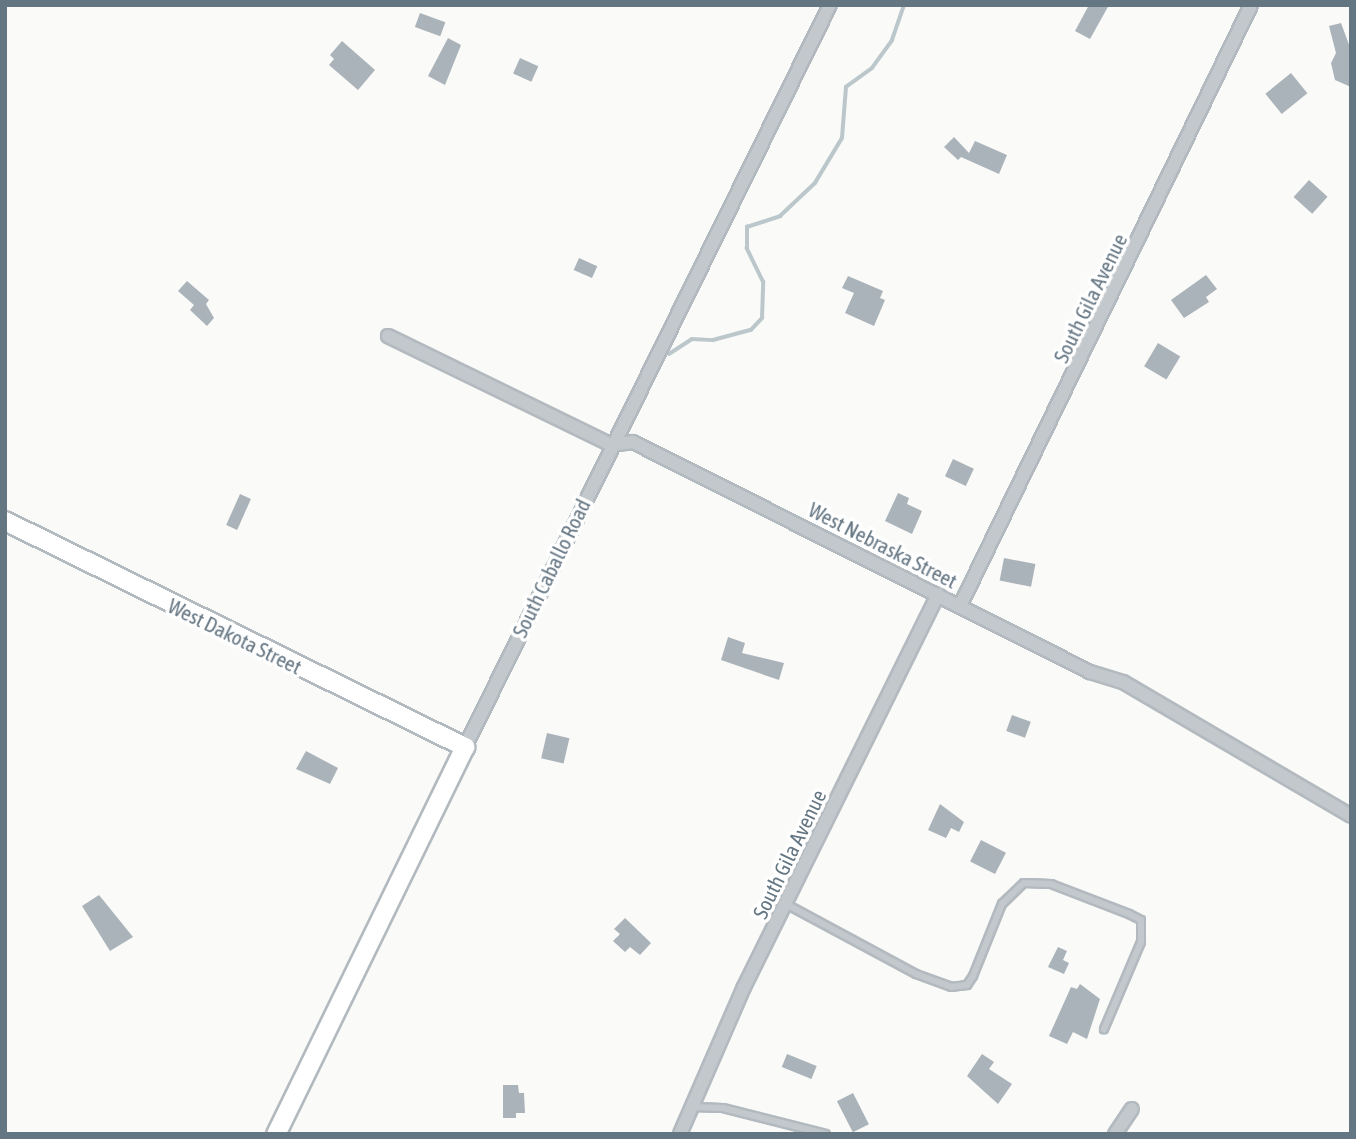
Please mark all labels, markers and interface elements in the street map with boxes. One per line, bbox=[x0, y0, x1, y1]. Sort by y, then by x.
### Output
street label: South Gila Avenue bbox=[1048, 229, 1132, 367]
street label: South Caballo Road bbox=[507, 495, 595, 641]
street label: West Nebraska Street bbox=[805, 497, 961, 593]
street label: West Dakota Street bbox=[164, 593, 306, 679]
street label: South Gila Avenue bbox=[747, 785, 831, 923]

